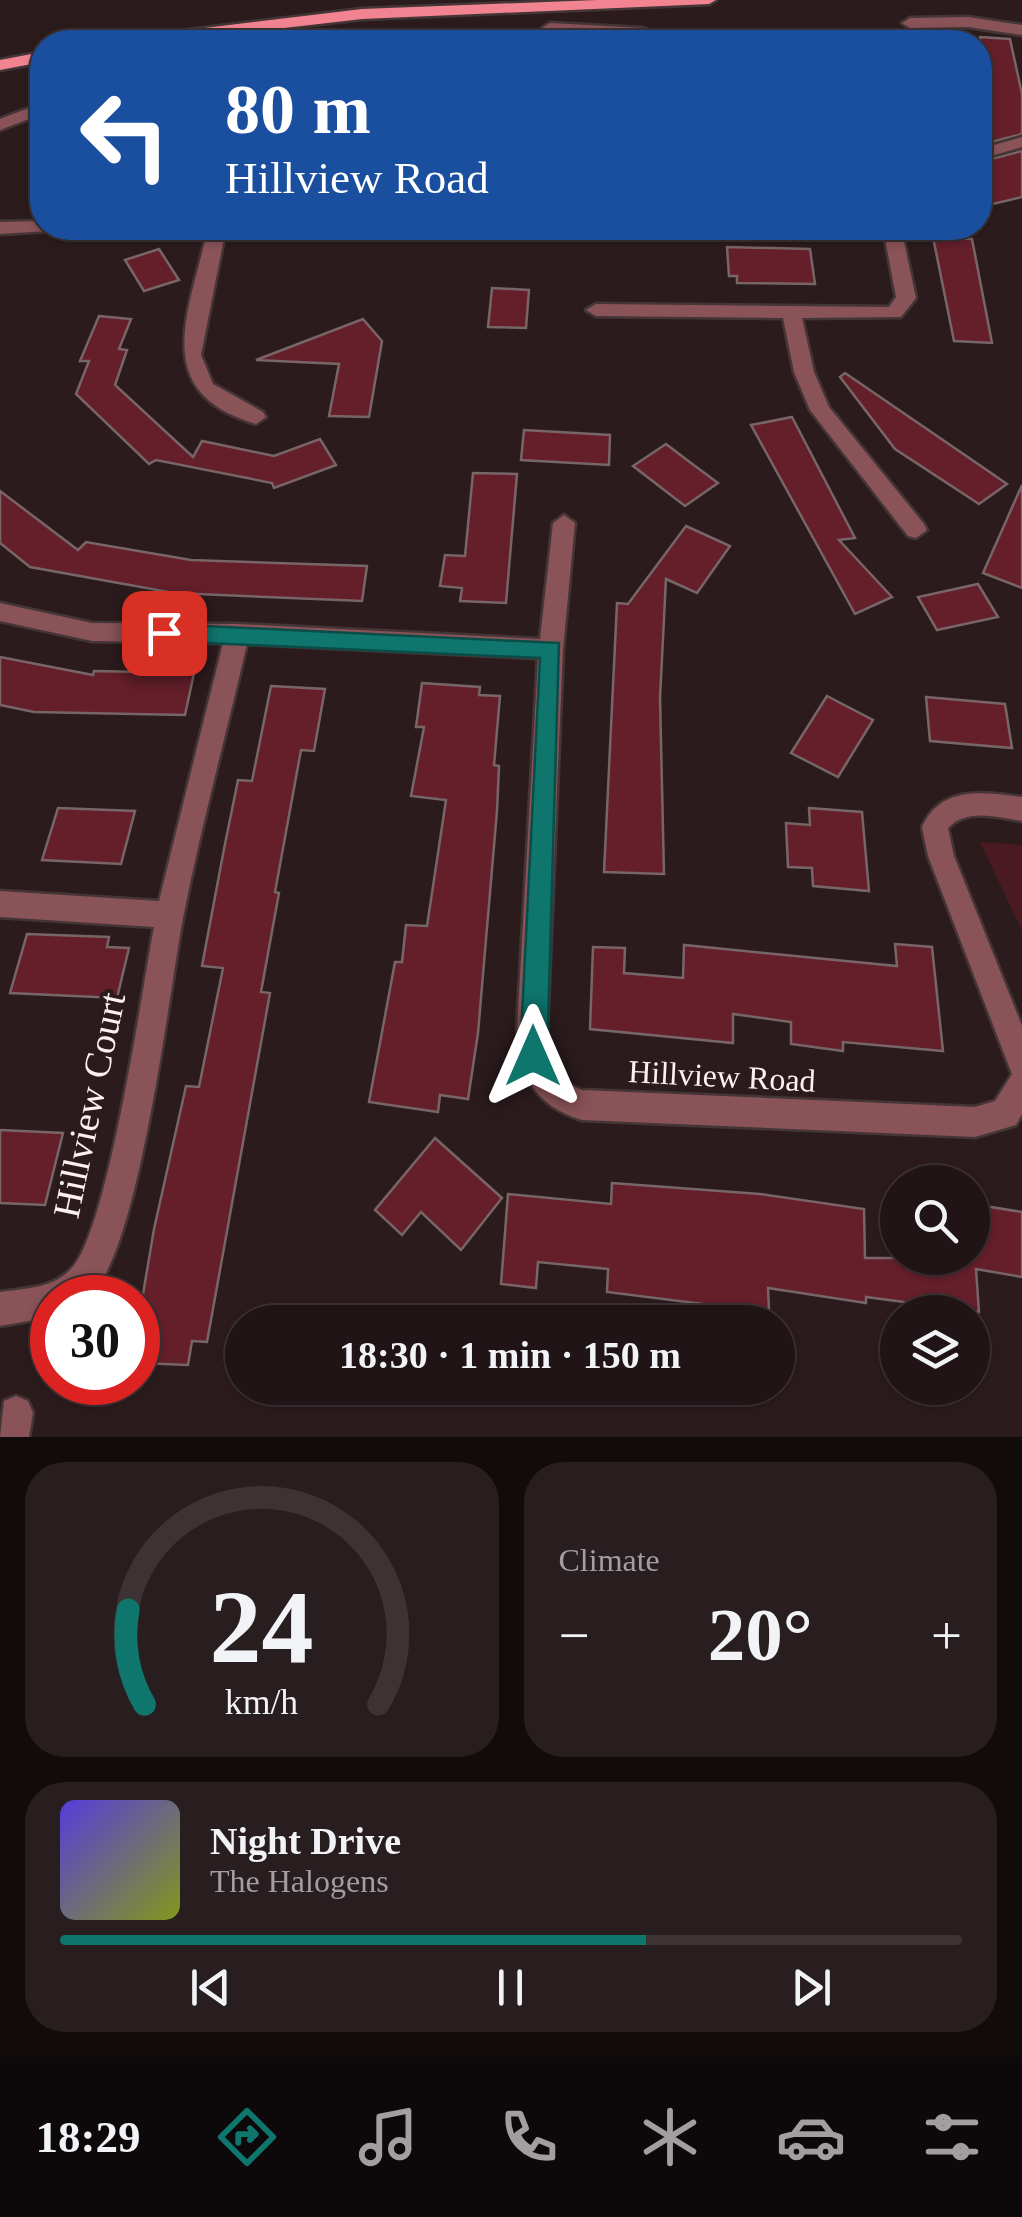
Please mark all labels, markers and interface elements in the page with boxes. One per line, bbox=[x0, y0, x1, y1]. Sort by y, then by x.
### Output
icon: left bbox=[60, 70, 190, 200]
text: 80 m bbox=[225, 71, 371, 148]
text: Hillview Road bbox=[225, 153, 489, 203]
pin bbox=[122, 591, 207, 676]
icon: arrive bbox=[137, 606, 192, 661]
street label: Hillview Court bbox=[45, 988, 133, 1221]
position arrow bbox=[481, 1004, 585, 1108]
street label: Hillview Road bbox=[627, 1053, 817, 1099]
map controls bbox=[880, 1165, 990, 1405]
button: search bbox=[880, 1165, 990, 1275]
speed limit sign: 30 bbox=[30, 1275, 160, 1405]
button: layers bbox=[880, 1295, 990, 1405]
text: 18:30 · 1 min · 150 m bbox=[339, 1334, 681, 1376]
text: Climate bbox=[559, 1542, 660, 1578]
text: 24 bbox=[210, 1569, 314, 1684]
text: 20° bbox=[708, 1593, 813, 1676]
text: − bbox=[559, 1605, 590, 1666]
text: + bbox=[931, 1605, 962, 1666]
text: km/h bbox=[225, 1682, 299, 1722]
text: Night Drive bbox=[210, 1820, 401, 1862]
text: The Halogens bbox=[210, 1863, 389, 1899]
icon: previous bbox=[183, 1960, 238, 2015]
icon: pause bbox=[483, 1960, 538, 2015]
icon: next bbox=[784, 1960, 839, 2015]
icon: directions bbox=[212, 2102, 282, 2172]
icon: music bbox=[353, 2102, 423, 2172]
icon: phone bbox=[494, 2102, 564, 2172]
icon: climate bbox=[635, 2102, 705, 2172]
icon: car bbox=[776, 2102, 846, 2172]
icon: filters bbox=[917, 2102, 987, 2172]
text: 18:29 bbox=[36, 2112, 141, 2162]

